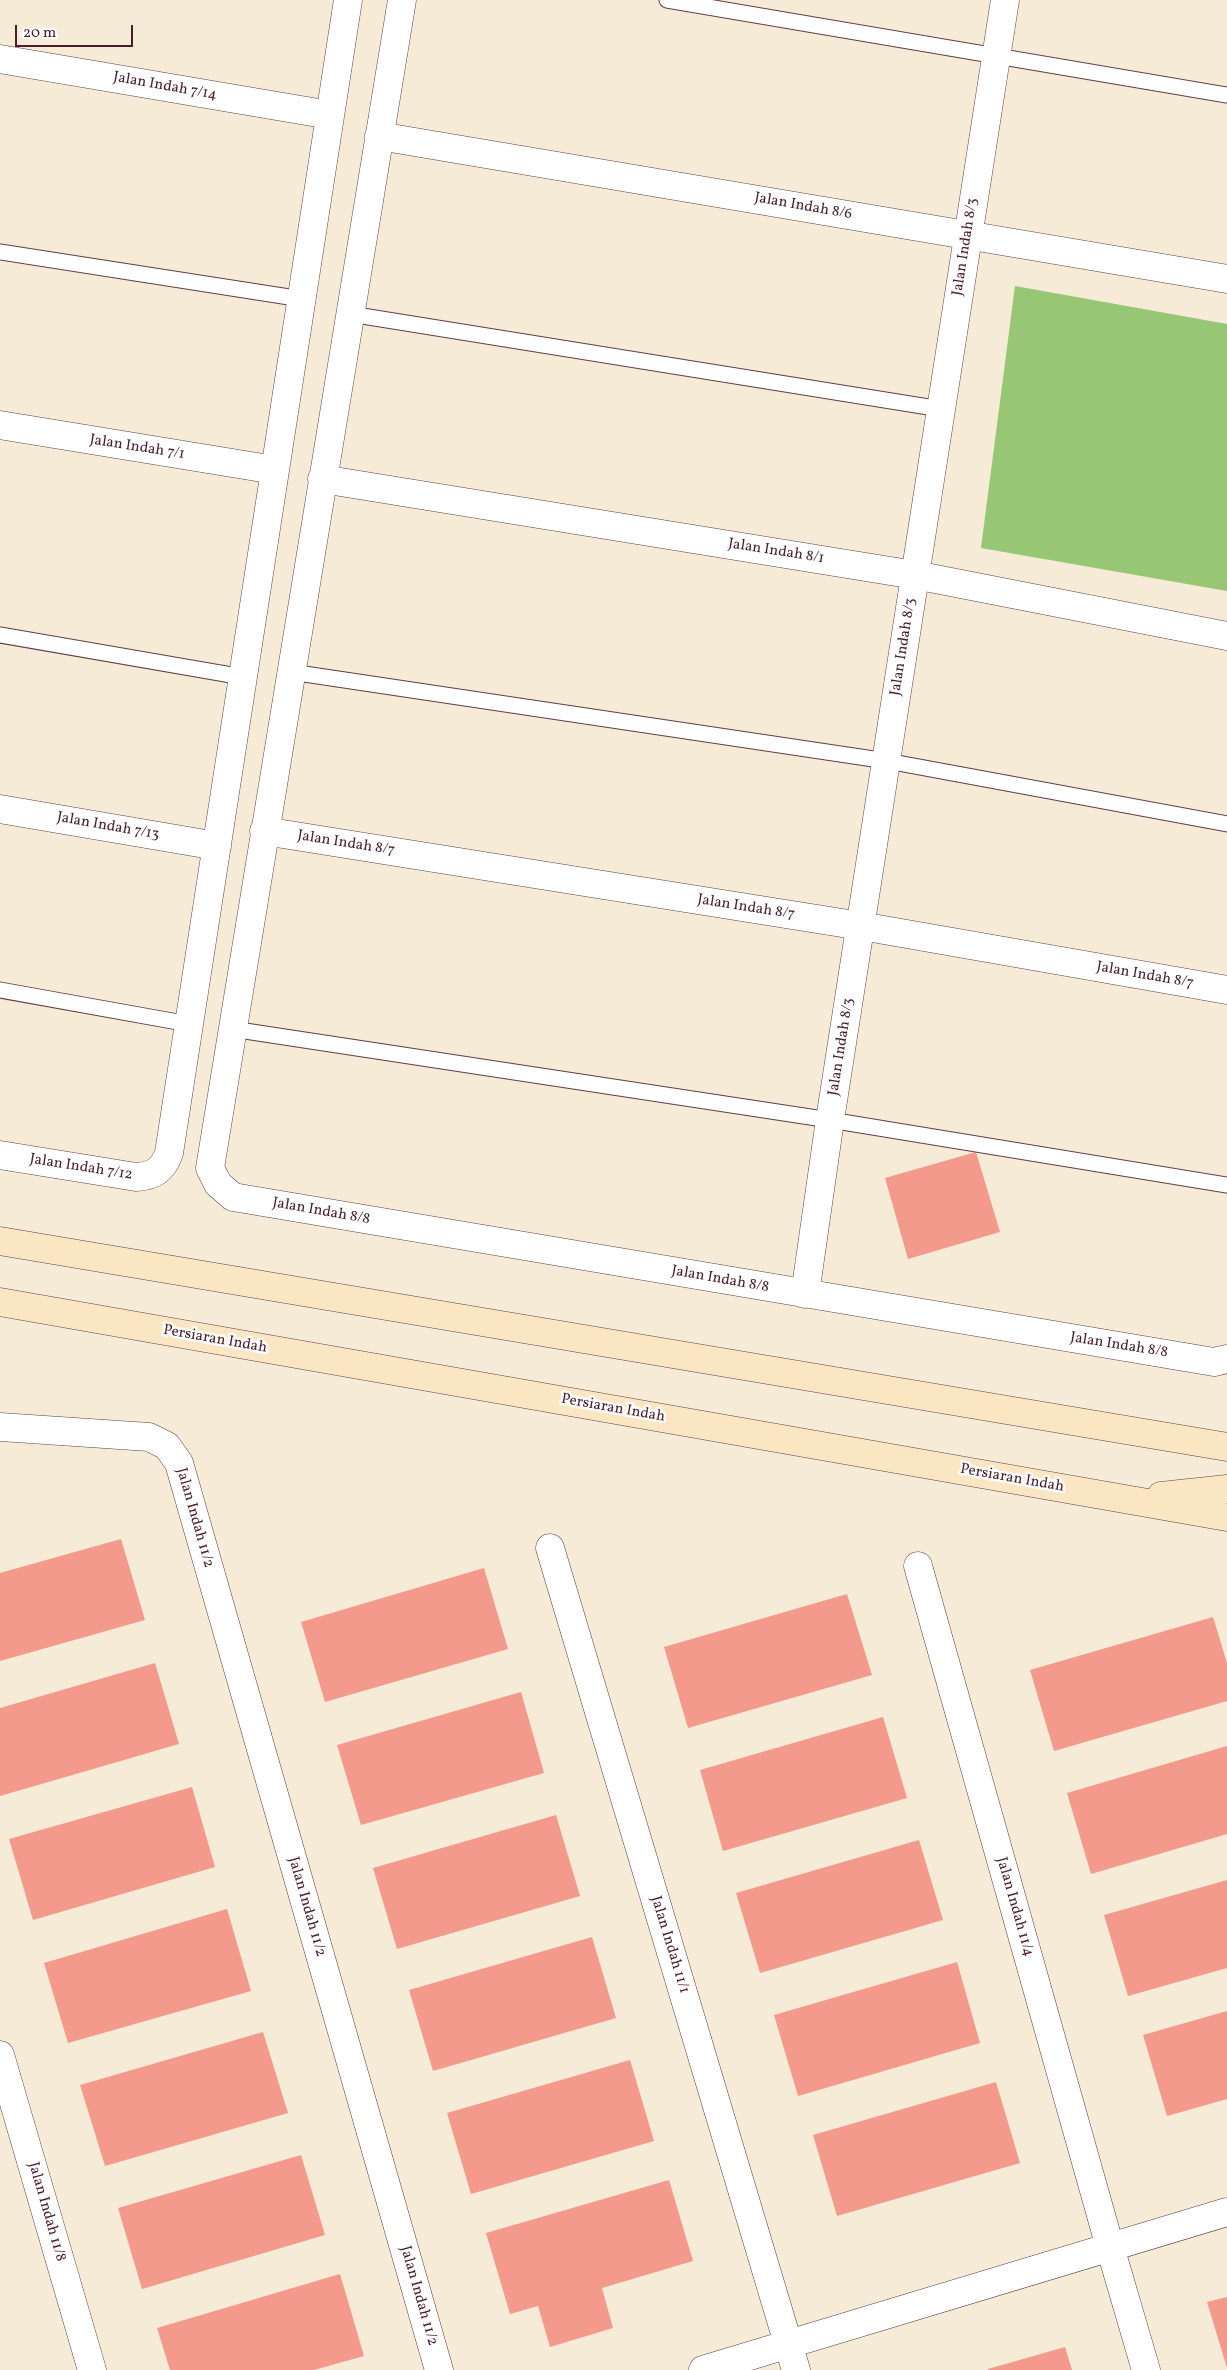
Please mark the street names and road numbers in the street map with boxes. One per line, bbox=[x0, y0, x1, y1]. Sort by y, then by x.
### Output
street label: Jalan Indah 7/14 bbox=[112, 69, 218, 105]
street label: Jalan Indah 8/6 bbox=[753, 190, 853, 224]
street label: Jalan Indah 8/3 bbox=[949, 197, 983, 297]
street label: Jalan Indah 7/1 bbox=[88, 432, 186, 464]
street label: Jalan Indah 8/1 bbox=[727, 536, 825, 568]
street label: Jalan Indah 8/3 bbox=[887, 597, 921, 697]
street label: Jalan Indah 7/13 bbox=[55, 809, 161, 845]
street label: Jalan Indah 8/7 bbox=[296, 827, 396, 861]
street label: Jalan Indah 8/7 bbox=[696, 891, 796, 925]
street label: Jalan Indah 8/7 bbox=[1095, 959, 1195, 993]
street label: Jalan Indah 8/3 bbox=[825, 997, 859, 1097]
street label: Jalan Indah 7/12 bbox=[28, 1151, 134, 1185]
street label: Jalan Indah 8/8 bbox=[271, 1195, 371, 1229]
street label: Jalan Indah 8/8 bbox=[670, 1263, 770, 1297]
street label: Persiaran Indah bbox=[162, 1322, 268, 1358]
street label: Jalan Indah 8/8 bbox=[1069, 1329, 1169, 1363]
street label: Persiaran Indah bbox=[560, 1391, 666, 1427]
street label: Persiaran Indah bbox=[959, 1461, 1065, 1497]
street label: Jalan Indah 11/2 bbox=[171, 1466, 217, 1570]
street label: Jalan Indah 11/2 bbox=[283, 1855, 329, 1959]
street label: Jalan Indah 11/4 bbox=[991, 1855, 1037, 1959]
street label: Jalan Indah 11/1 bbox=[646, 1894, 692, 1996]
street label: Jalan Indah 11/8 bbox=[23, 2160, 69, 2264]
street label: Jalan Indah 11/2 bbox=[395, 2244, 441, 2348]

